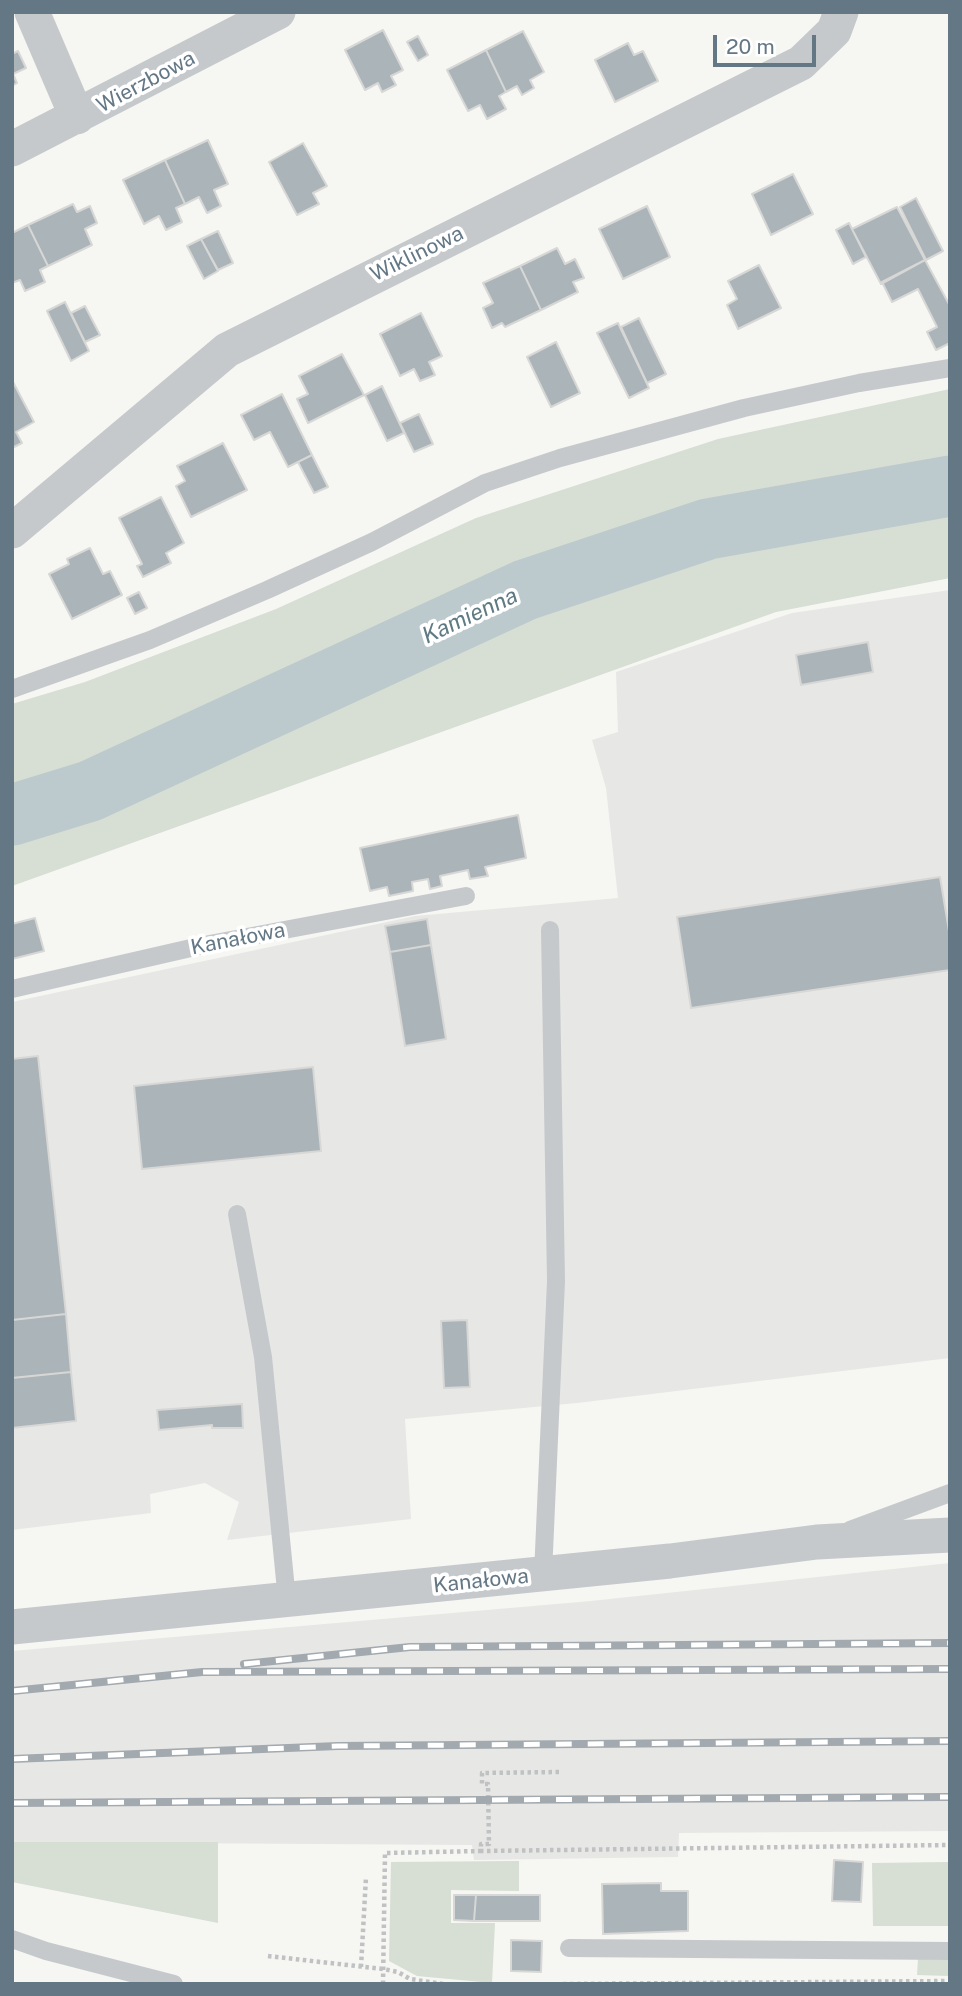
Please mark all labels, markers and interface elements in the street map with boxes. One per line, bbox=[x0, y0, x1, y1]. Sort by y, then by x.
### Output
scale bar bbox=[717, 21, 820, 65]
text: 20 m bbox=[726, 34, 775, 59]
street label: Wierzbowa bbox=[93, 46, 199, 118]
street label: Wiklinowa bbox=[366, 221, 468, 287]
water label: Kamienna bbox=[418, 582, 522, 650]
street label: Kanałowa bbox=[189, 917, 287, 961]
street label: Kanałowa bbox=[432, 1563, 530, 1599]

